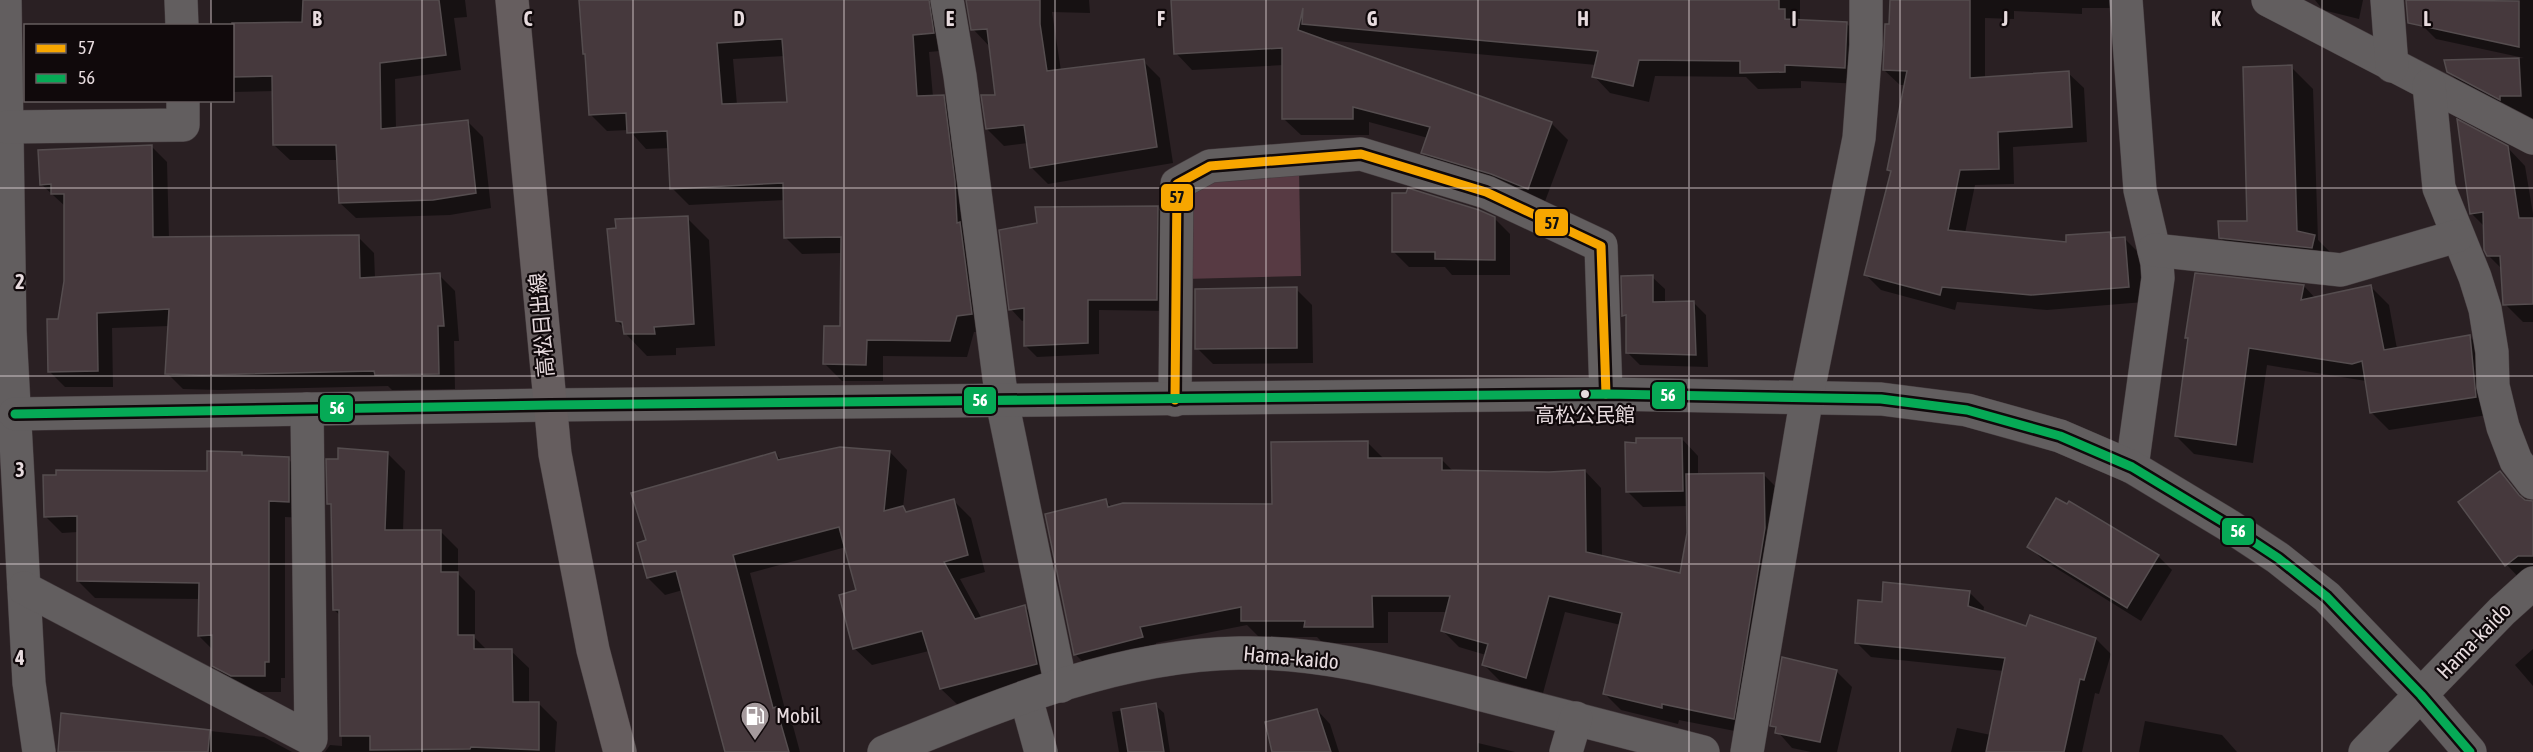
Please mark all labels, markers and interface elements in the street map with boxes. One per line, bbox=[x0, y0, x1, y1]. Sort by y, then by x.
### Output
text: B bbox=[312, 7, 322, 30]
text: C bbox=[524, 7, 533, 30]
text: D bbox=[733, 7, 745, 30]
text: E bbox=[946, 7, 955, 30]
text: F bbox=[1157, 7, 1165, 30]
text: G bbox=[1367, 7, 1378, 30]
text: H bbox=[1577, 7, 1589, 30]
text: I bbox=[1791, 7, 1797, 30]
text: J bbox=[2001, 7, 2008, 30]
text: K bbox=[2211, 7, 2221, 30]
text: L bbox=[2423, 7, 2431, 30]
legend bbox=[24, 24, 234, 102]
text: 57 bbox=[78, 37, 95, 58]
text: 56 bbox=[78, 67, 95, 88]
line badge: 57 bbox=[1160, 183, 1194, 212]
text: 57 bbox=[1169, 188, 1185, 206]
line badge: 57 bbox=[1534, 208, 1569, 237]
text: 57 bbox=[1544, 214, 1560, 232]
text: 2 bbox=[15, 270, 25, 293]
street label: 高松日出線 bbox=[524, 272, 558, 378]
line badge: 56 bbox=[1651, 381, 1686, 410]
line badge: 56 bbox=[963, 386, 997, 415]
text: 56 bbox=[1660, 386, 1676, 404]
marker: 高松公民館 bbox=[1579, 388, 1591, 400]
text: 56 bbox=[972, 391, 988, 409]
line badge: 56 bbox=[319, 394, 354, 423]
text: 56 bbox=[329, 399, 345, 417]
place label: 高松公民館 bbox=[1535, 403, 1635, 426]
text: 3 bbox=[15, 458, 25, 481]
line badge: 56 bbox=[2221, 517, 2255, 546]
text: 56 bbox=[2230, 522, 2246, 540]
street label: Hama-kaido bbox=[2431, 598, 2515, 683]
street label: Hama-kaido bbox=[1242, 641, 1340, 673]
text: 4 bbox=[14, 646, 25, 669]
fuel station icon: Mobil bbox=[739, 700, 771, 742]
place label: Mobil bbox=[776, 703, 821, 727]

